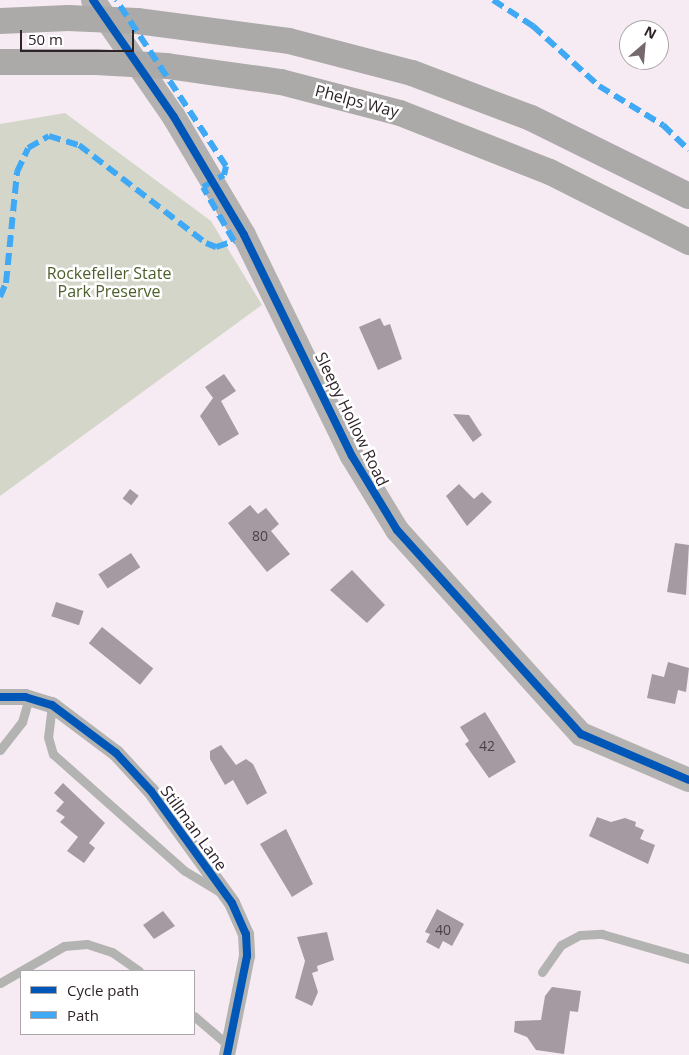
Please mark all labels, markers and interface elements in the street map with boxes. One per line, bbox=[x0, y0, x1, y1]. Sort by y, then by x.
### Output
scale bar bbox=[22, 20, 136, 52]
north arrow bbox=[619, 20, 669, 70]
text: N bbox=[641, 21, 660, 43]
text: 50 m bbox=[28, 29, 63, 49]
street label: Phelps Way bbox=[313, 81, 401, 121]
park label: Rockefeller State Park Preserve bbox=[47, 263, 171, 301]
street label: Sleepy Hollow Road bbox=[311, 349, 393, 489]
house number: 80 bbox=[252, 528, 268, 544]
house number: 42 bbox=[479, 738, 495, 754]
street label: Stillman Lane bbox=[157, 782, 231, 874]
house number: 40 bbox=[435, 922, 451, 938]
legend bbox=[20, 970, 195, 1035]
text: Cycle path bbox=[67, 980, 139, 1000]
text: Path bbox=[67, 1005, 99, 1025]

